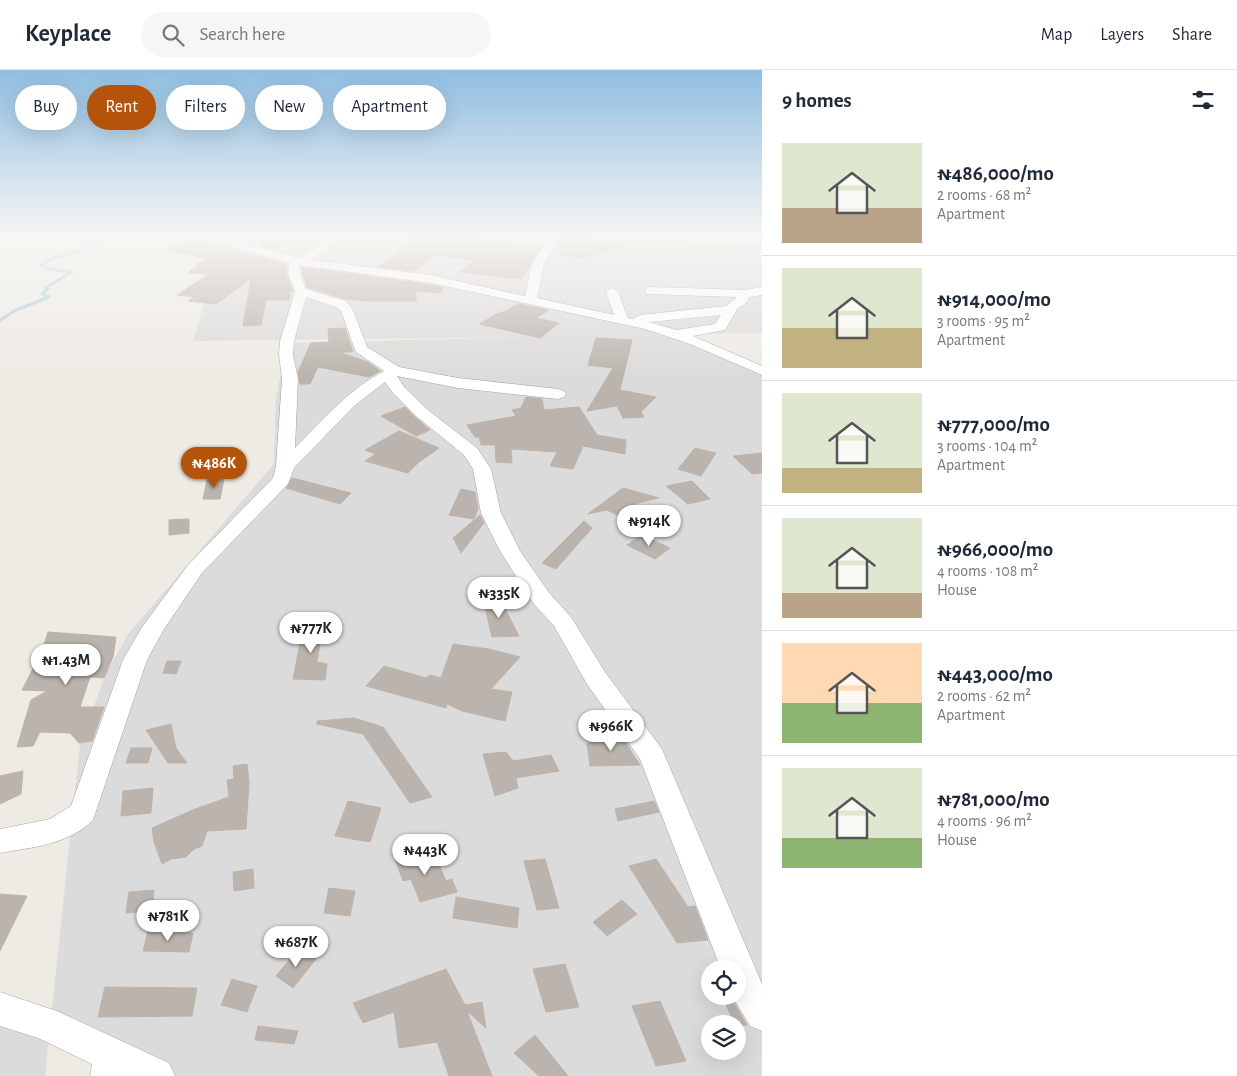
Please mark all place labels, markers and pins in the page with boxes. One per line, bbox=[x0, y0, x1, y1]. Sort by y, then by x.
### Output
pin: ₦486K bbox=[179, 446, 249, 489]
pin: ₦914K bbox=[614, 504, 684, 547]
pin: ₦335K bbox=[464, 576, 534, 619]
pin: ₦777K bbox=[276, 612, 346, 654]
pin: ₦1.43M bbox=[25, 644, 107, 686]
pin: ₦966K bbox=[576, 710, 646, 752]
pin: ₦443K bbox=[390, 834, 460, 876]
pin: ₦781K bbox=[133, 900, 203, 942]
pin: ₦687K bbox=[261, 926, 331, 968]

